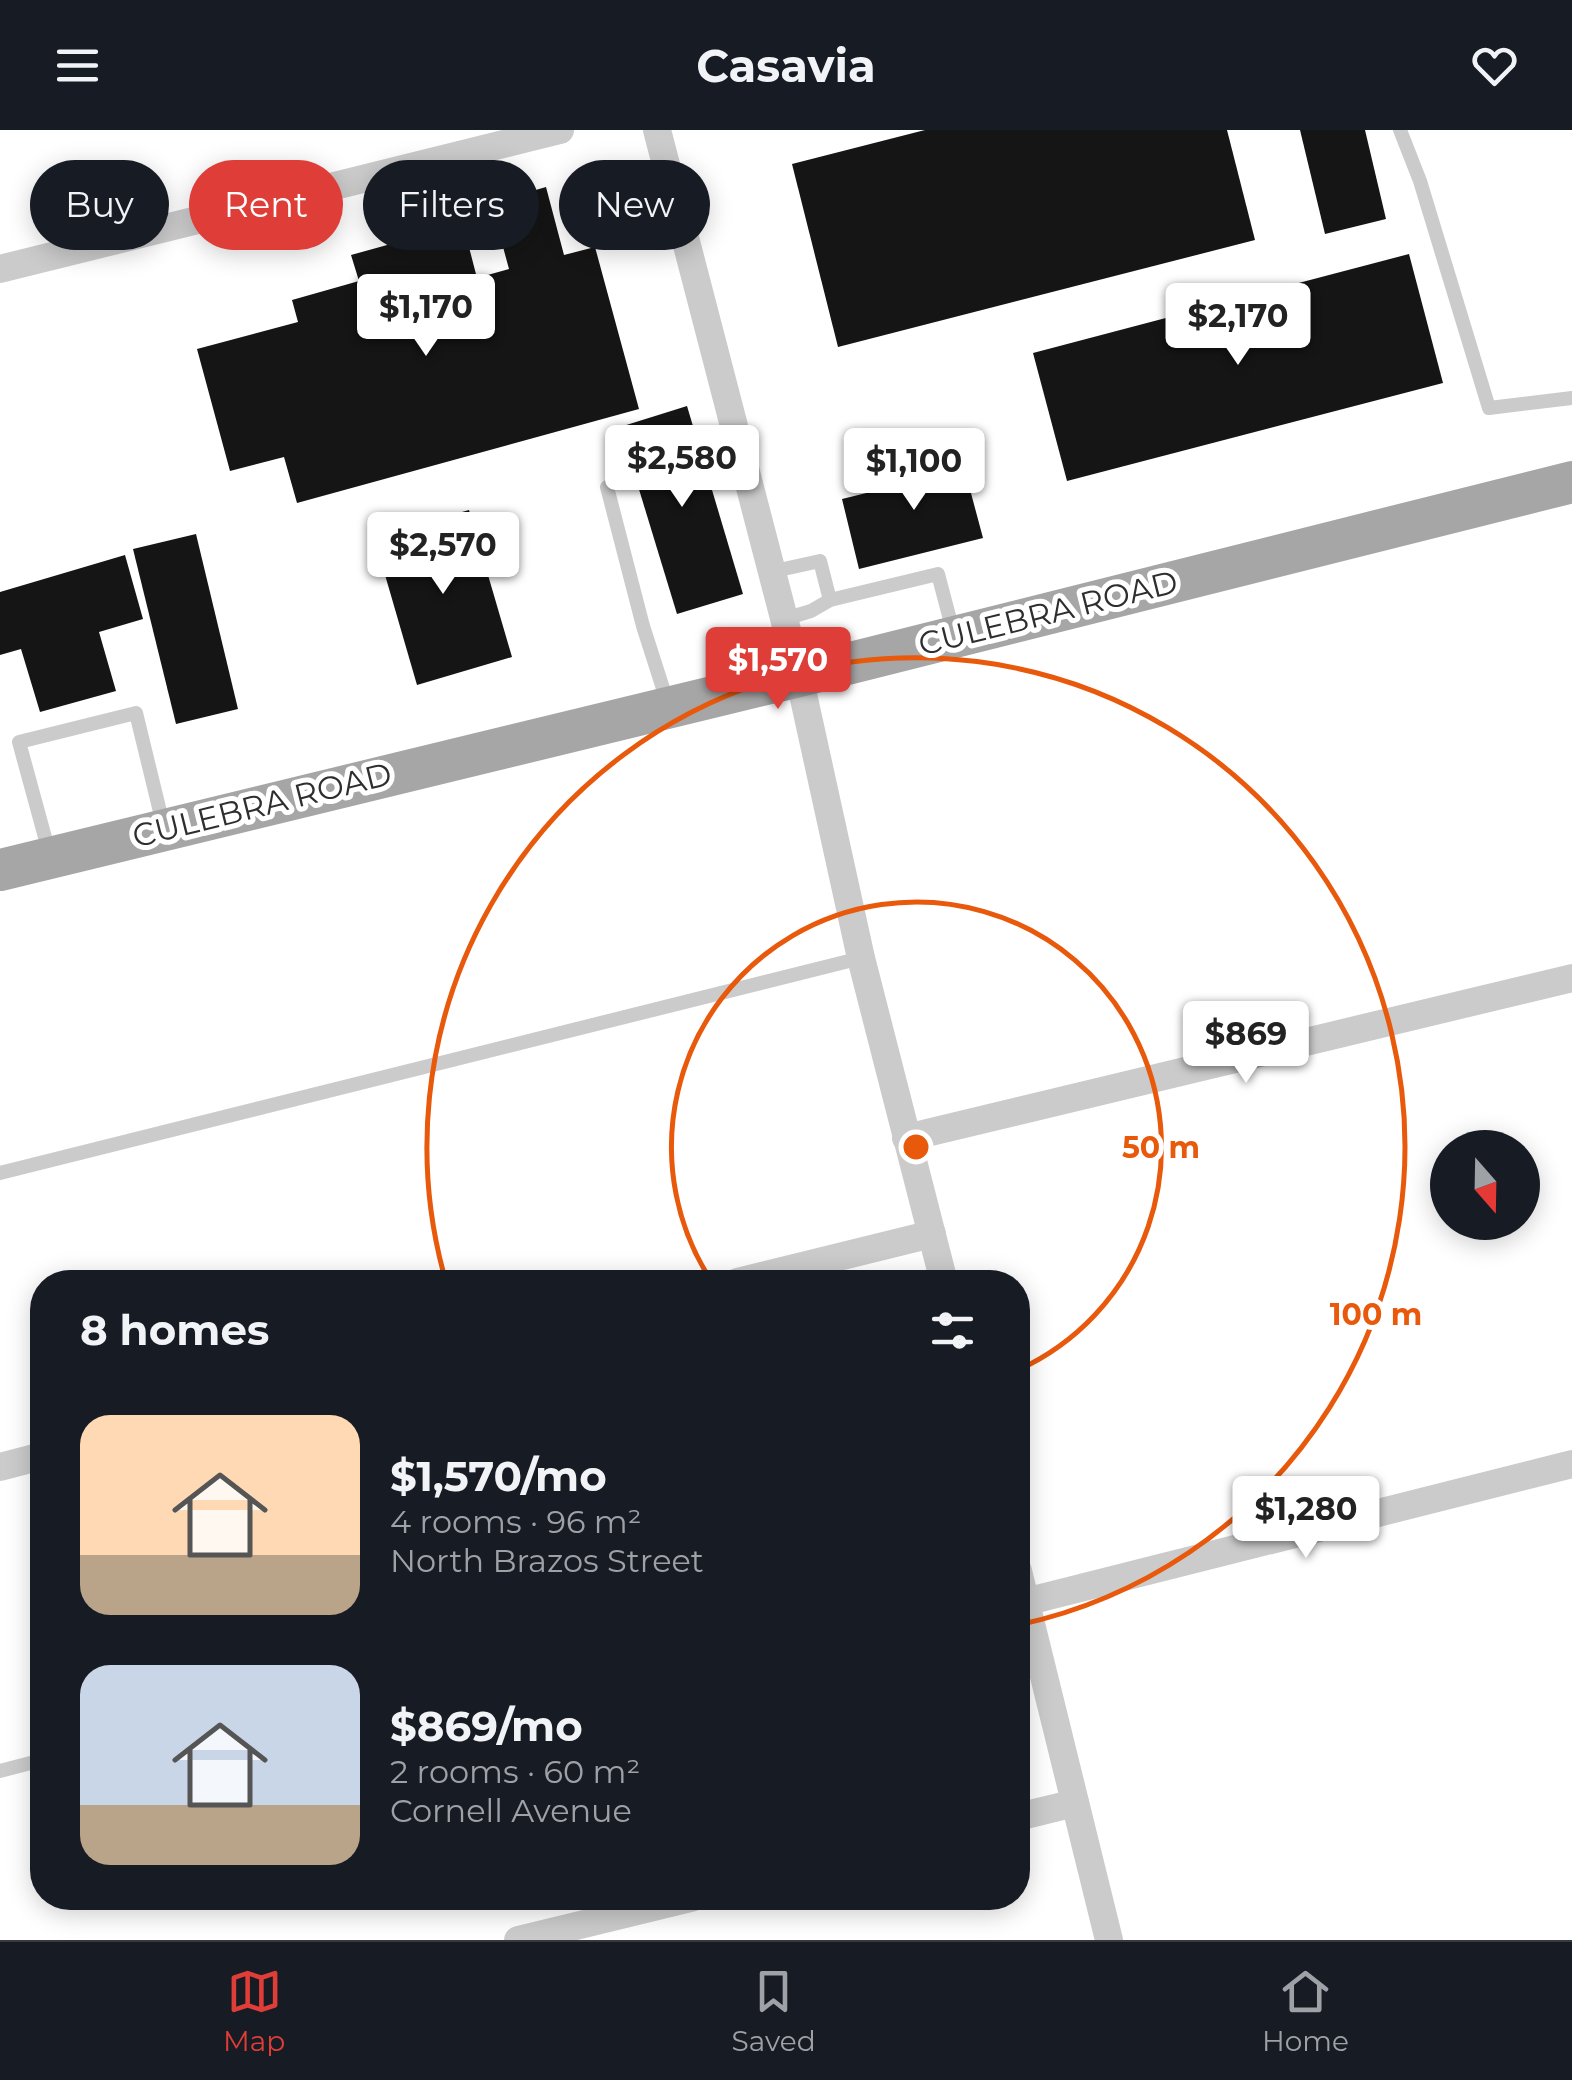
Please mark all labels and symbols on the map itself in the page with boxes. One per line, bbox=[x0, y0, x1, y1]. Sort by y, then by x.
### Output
pin: $1,170 bbox=[345, 274, 507, 359]
pin: $2,170 bbox=[1157, 283, 1319, 368]
pin: $2,580 bbox=[601, 425, 763, 510]
pin: $1,100 bbox=[833, 428, 995, 513]
pin: $2,570 bbox=[362, 512, 524, 597]
street label: CULEBRA ROAD bbox=[914, 561, 1182, 664]
pin: $1,570 bbox=[697, 627, 859, 712]
street label: CULEBRA ROAD bbox=[128, 753, 396, 856]
pin: $869 bbox=[1187, 1001, 1305, 1086]
centre of rings bbox=[898, 1129, 934, 1165]
text: 50 m bbox=[1122, 1129, 1200, 1166]
north arrow bbox=[1430, 1130, 1540, 1240]
text: 100 m bbox=[1330, 1296, 1422, 1333]
pin: $1,280 bbox=[1225, 1476, 1387, 1561]

